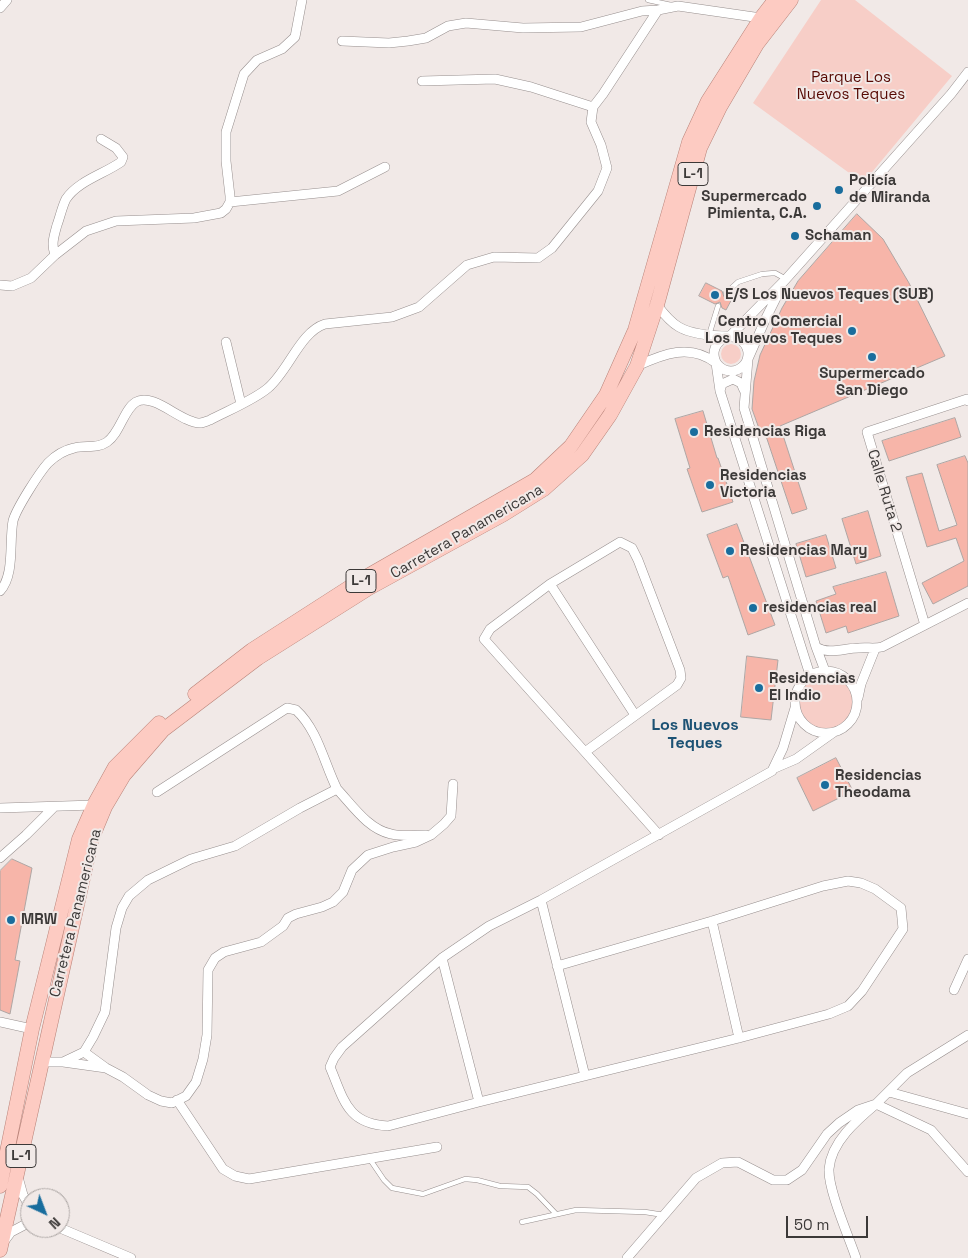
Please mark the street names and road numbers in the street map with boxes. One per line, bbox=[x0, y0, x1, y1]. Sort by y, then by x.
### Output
road number: L-1 bbox=[678, 162, 708, 185]
street label: Calle Ruta 2 bbox=[863, 448, 905, 534]
street label: Carretera Panamericana bbox=[388, 481, 546, 583]
road number: L-1 bbox=[346, 570, 376, 592]
street label: Carretera Panamericana bbox=[46, 827, 106, 999]
road number: L-1 bbox=[6, 1144, 36, 1168]

